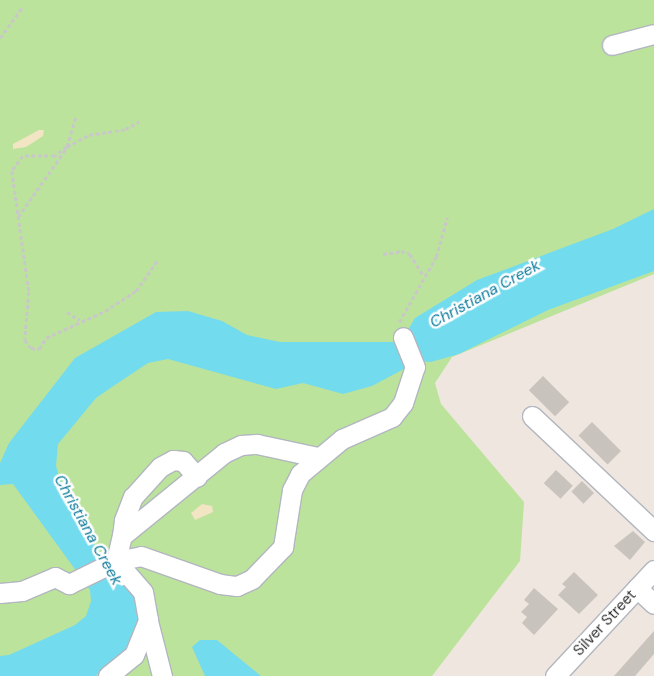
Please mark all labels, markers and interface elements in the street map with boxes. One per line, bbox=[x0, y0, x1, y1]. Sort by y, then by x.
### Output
water label: Christiana Creek bbox=[426, 256, 544, 332]
water label: Christiana Creek bbox=[50, 471, 126, 589]
street label: Silver Street bbox=[570, 586, 640, 660]

